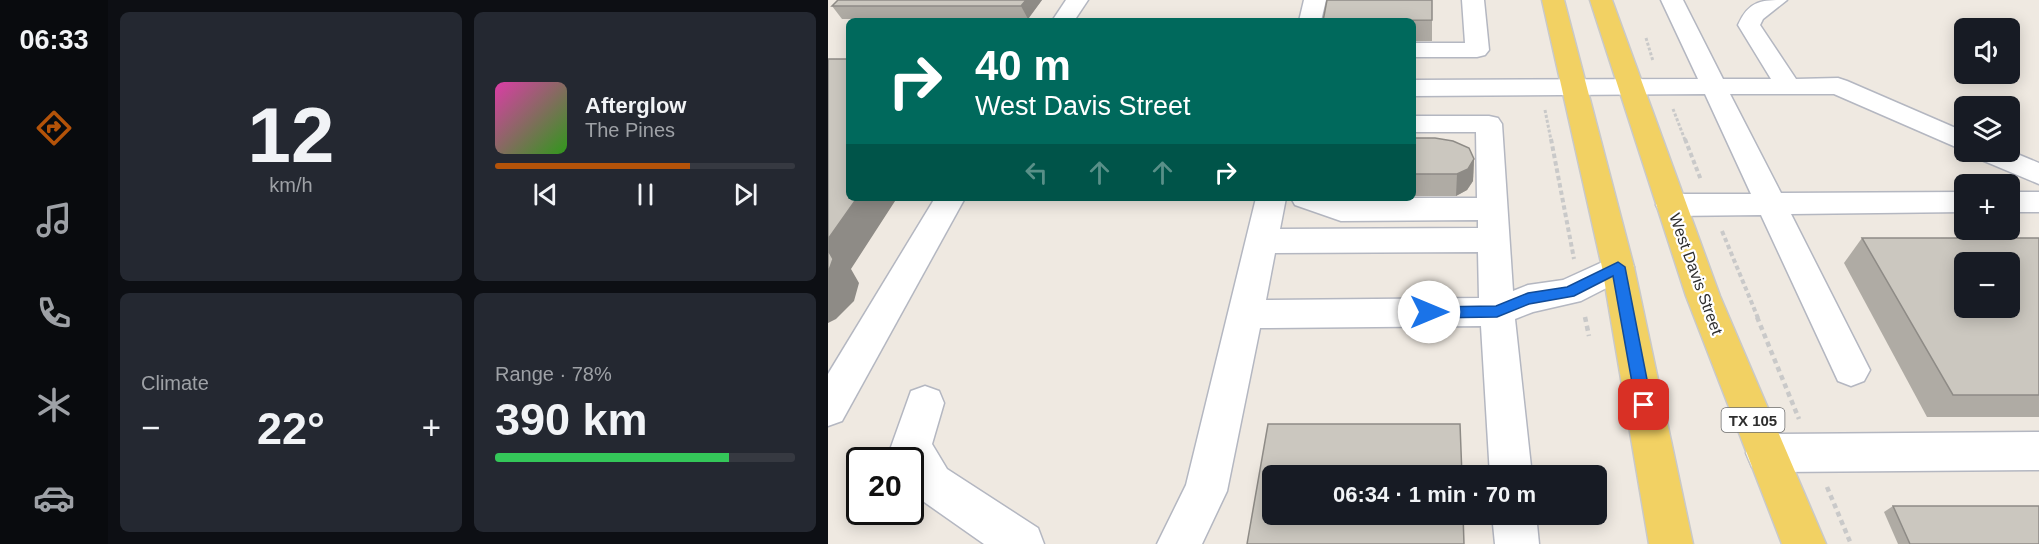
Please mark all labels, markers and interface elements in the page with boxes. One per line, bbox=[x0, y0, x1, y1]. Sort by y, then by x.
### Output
map controls bbox=[1954, 18, 2020, 318]
button: sound bbox=[1954, 18, 2020, 84]
text: 06:33 bbox=[19, 25, 89, 55]
icon: right bbox=[876, 42, 954, 120]
text: 40 m bbox=[975, 42, 1071, 89]
text: 12 bbox=[248, 91, 334, 179]
text: West Davis Street bbox=[975, 91, 1191, 121]
text: Afterglow bbox=[585, 93, 686, 118]
button: layers bbox=[1954, 96, 2020, 162]
icon: directions bbox=[33, 107, 75, 149]
text: The Pines bbox=[585, 119, 675, 141]
icon: left bbox=[1020, 156, 1053, 189]
icon: ahead bbox=[1083, 156, 1116, 189]
icon: ahead bbox=[1146, 156, 1179, 189]
icon: right bbox=[1209, 156, 1242, 189]
text: km/h bbox=[269, 174, 313, 196]
button: + bbox=[1954, 174, 2020, 240]
icon: previous bbox=[529, 178, 562, 211]
icon: pause bbox=[629, 178, 662, 211]
icon: next bbox=[729, 178, 762, 211]
icon: music bbox=[33, 199, 75, 241]
street label: West Davis Street bbox=[1666, 211, 1726, 337]
button: − bbox=[1954, 252, 2020, 318]
position arrow bbox=[1397, 280, 1461, 344]
icon: phone bbox=[33, 292, 75, 334]
text: Range · 78% bbox=[495, 363, 612, 385]
text: Climate bbox=[141, 372, 209, 394]
pin bbox=[1618, 379, 1669, 430]
icon: climate bbox=[33, 384, 75, 426]
icon: arrive bbox=[1627, 388, 1660, 421]
text: 390 km bbox=[495, 394, 648, 445]
text: 22° bbox=[257, 403, 325, 454]
road number: TX 105 bbox=[1722, 408, 1784, 432]
text: − bbox=[141, 409, 160, 446]
text: + bbox=[422, 409, 441, 446]
speed limit sign: 20 bbox=[846, 447, 924, 525]
icon: car bbox=[33, 477, 75, 519]
text: 06:34 · 1 min · 70 m bbox=[1333, 482, 1536, 507]

